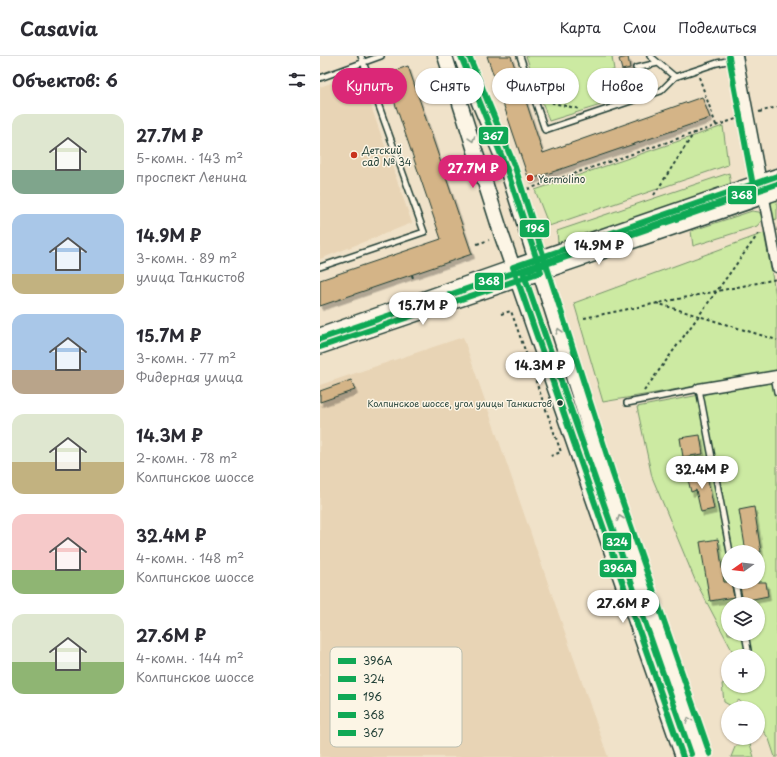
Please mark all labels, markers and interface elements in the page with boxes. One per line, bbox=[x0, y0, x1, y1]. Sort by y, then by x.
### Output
text: Casavia bbox=[20, 14, 98, 42]
text: Карта bbox=[560, 17, 601, 38]
text: Слои bbox=[623, 17, 656, 38]
text: Поделиться bbox=[678, 17, 757, 38]
text: Объектов: 6 bbox=[12, 67, 118, 93]
chip: Купить bbox=[332, 68, 407, 104]
chip: Снять bbox=[415, 68, 484, 104]
chip: Фильтры bbox=[492, 68, 579, 104]
chip: Новое bbox=[587, 68, 658, 104]
icon: filters bbox=[286, 69, 308, 91]
text: 27.7M ₽ bbox=[136, 122, 203, 148]
line badge: 367 bbox=[478, 126, 509, 145]
text: 367 bbox=[483, 127, 504, 144]
icon: home bbox=[44, 130, 92, 178]
one-way arrow bbox=[467, 135, 476, 142]
place label: Детский сад № 34 bbox=[361, 142, 412, 169]
text: 5-комн. · 143 m² bbox=[136, 148, 243, 167]
marker: Детский сад № 34 bbox=[349, 150, 359, 160]
pin: 27.7M ₽ bbox=[436, 155, 510, 189]
text: 27.7M ₽ bbox=[447, 158, 499, 177]
text: проспект Ленина bbox=[136, 167, 247, 186]
place label: Yermolino bbox=[538, 171, 586, 186]
marker: Yermolino bbox=[525, 173, 535, 183]
line badge: 368 bbox=[727, 185, 757, 205]
text: 368 bbox=[731, 186, 753, 203]
line badge: 196 bbox=[519, 219, 550, 238]
text: 196 bbox=[525, 219, 545, 236]
text: 14.9M ₽ bbox=[136, 222, 201, 248]
icon: home bbox=[44, 230, 92, 278]
pin: 14.9M ₽ bbox=[562, 232, 636, 266]
text: 14.9M ₽ bbox=[574, 235, 624, 254]
text: 3-комн. · 89 m² bbox=[136, 248, 237, 267]
text: улица Танкистов bbox=[136, 267, 245, 286]
line badge: 368 bbox=[474, 272, 504, 291]
text: 368 bbox=[478, 272, 500, 289]
pin: 15.7M ₽ bbox=[386, 292, 460, 326]
text: 15.7M ₽ bbox=[398, 295, 448, 314]
text: 15.7M ₽ bbox=[136, 322, 201, 348]
one-way arrow bbox=[555, 328, 564, 335]
icon: home bbox=[44, 330, 92, 378]
text: 3-комн. · 77 m² bbox=[136, 348, 236, 367]
pin: 14.3M ₽ bbox=[503, 352, 577, 386]
text: 14.3M ₽ bbox=[514, 355, 566, 374]
text: Фидерная улица bbox=[136, 367, 243, 386]
place label: Колпинское шоссе, угол улицы Танкистов bbox=[367, 396, 552, 410]
marker: Колпинское шоссе, угол улицы Танкистов bbox=[555, 398, 565, 408]
text: 14.3M ₽ bbox=[136, 422, 203, 448]
icon: home bbox=[44, 430, 92, 478]
text: 2-комн. · 78 m² bbox=[136, 448, 238, 467]
pin: 32.4M ₽ bbox=[665, 456, 739, 490]
text: 32.4M ₽ bbox=[675, 459, 729, 478]
text: Колпинское шоссе bbox=[136, 467, 254, 486]
one-way arrow bbox=[616, 514, 624, 521]
text: 32.4M ₽ bbox=[136, 522, 206, 548]
icon: home bbox=[44, 530, 92, 578]
line badge: 324 bbox=[602, 532, 632, 551]
text: 324 bbox=[606, 533, 628, 550]
north arrow bbox=[721, 545, 765, 589]
map controls bbox=[721, 545, 765, 745]
text: 4-комн. · 148 m² bbox=[136, 548, 244, 567]
line badge: 396А bbox=[599, 559, 637, 578]
text: 396А bbox=[603, 559, 633, 576]
text: Колпинское шоссе bbox=[136, 567, 254, 586]
pin: 27.6M ₽ bbox=[586, 590, 660, 624]
text: 27.6M ₽ bbox=[596, 593, 650, 612]
button: layers bbox=[721, 597, 765, 641]
text: 27.6M ₽ bbox=[136, 622, 206, 648]
icon: home bbox=[44, 630, 92, 678]
legend bbox=[330, 647, 462, 747]
text: 4-комн. · 144 m² bbox=[136, 648, 244, 667]
button: + bbox=[721, 649, 765, 693]
text: 396А bbox=[363, 652, 393, 669]
text: Колпинское шоссе bbox=[136, 667, 254, 686]
text: 324 bbox=[363, 670, 385, 687]
text: 196 bbox=[363, 688, 382, 705]
button: − bbox=[721, 701, 765, 745]
text: 368 bbox=[363, 706, 385, 723]
one-way arrow bbox=[686, 717, 694, 724]
text: 367 bbox=[363, 724, 384, 741]

